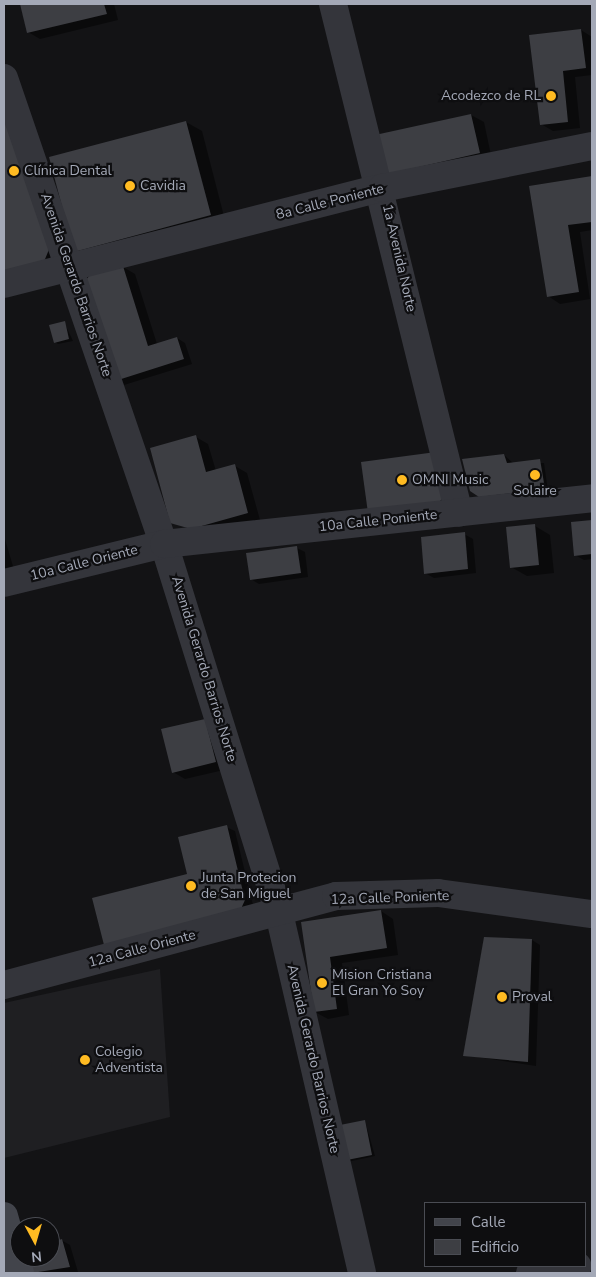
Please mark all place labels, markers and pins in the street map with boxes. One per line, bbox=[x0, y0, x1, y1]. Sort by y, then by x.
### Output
place label: Acodezco de RL bbox=[441, 88, 541, 104]
marker: Acodezco de RL bbox=[545, 90, 557, 102]
place label: Clínica Dental bbox=[24, 163, 112, 179]
marker: Clínica Dental bbox=[8, 165, 20, 177]
place label: Cavidia bbox=[140, 178, 186, 194]
marker: Cavidia bbox=[124, 180, 136, 192]
marker: Solaire bbox=[529, 469, 541, 481]
place label: OMNI Music bbox=[412, 472, 489, 488]
marker: OMNI Music bbox=[396, 474, 408, 486]
place label: Solaire bbox=[513, 483, 557, 499]
place label: Junta Protecion de San Miguel bbox=[201, 870, 296, 902]
marker: Junta Protecion de San Miguel bbox=[185, 880, 197, 892]
place label: Mision Cristiana El Gran Yo Soy bbox=[332, 967, 432, 1000]
marker: Mision Cristiana El Gran Yo Soy bbox=[316, 977, 328, 989]
place label: Proval bbox=[512, 989, 552, 1005]
marker: Proval bbox=[496, 991, 508, 1003]
place label: Colegio Adventista bbox=[95, 1044, 163, 1076]
marker: Colegio Adventista bbox=[79, 1054, 91, 1066]

